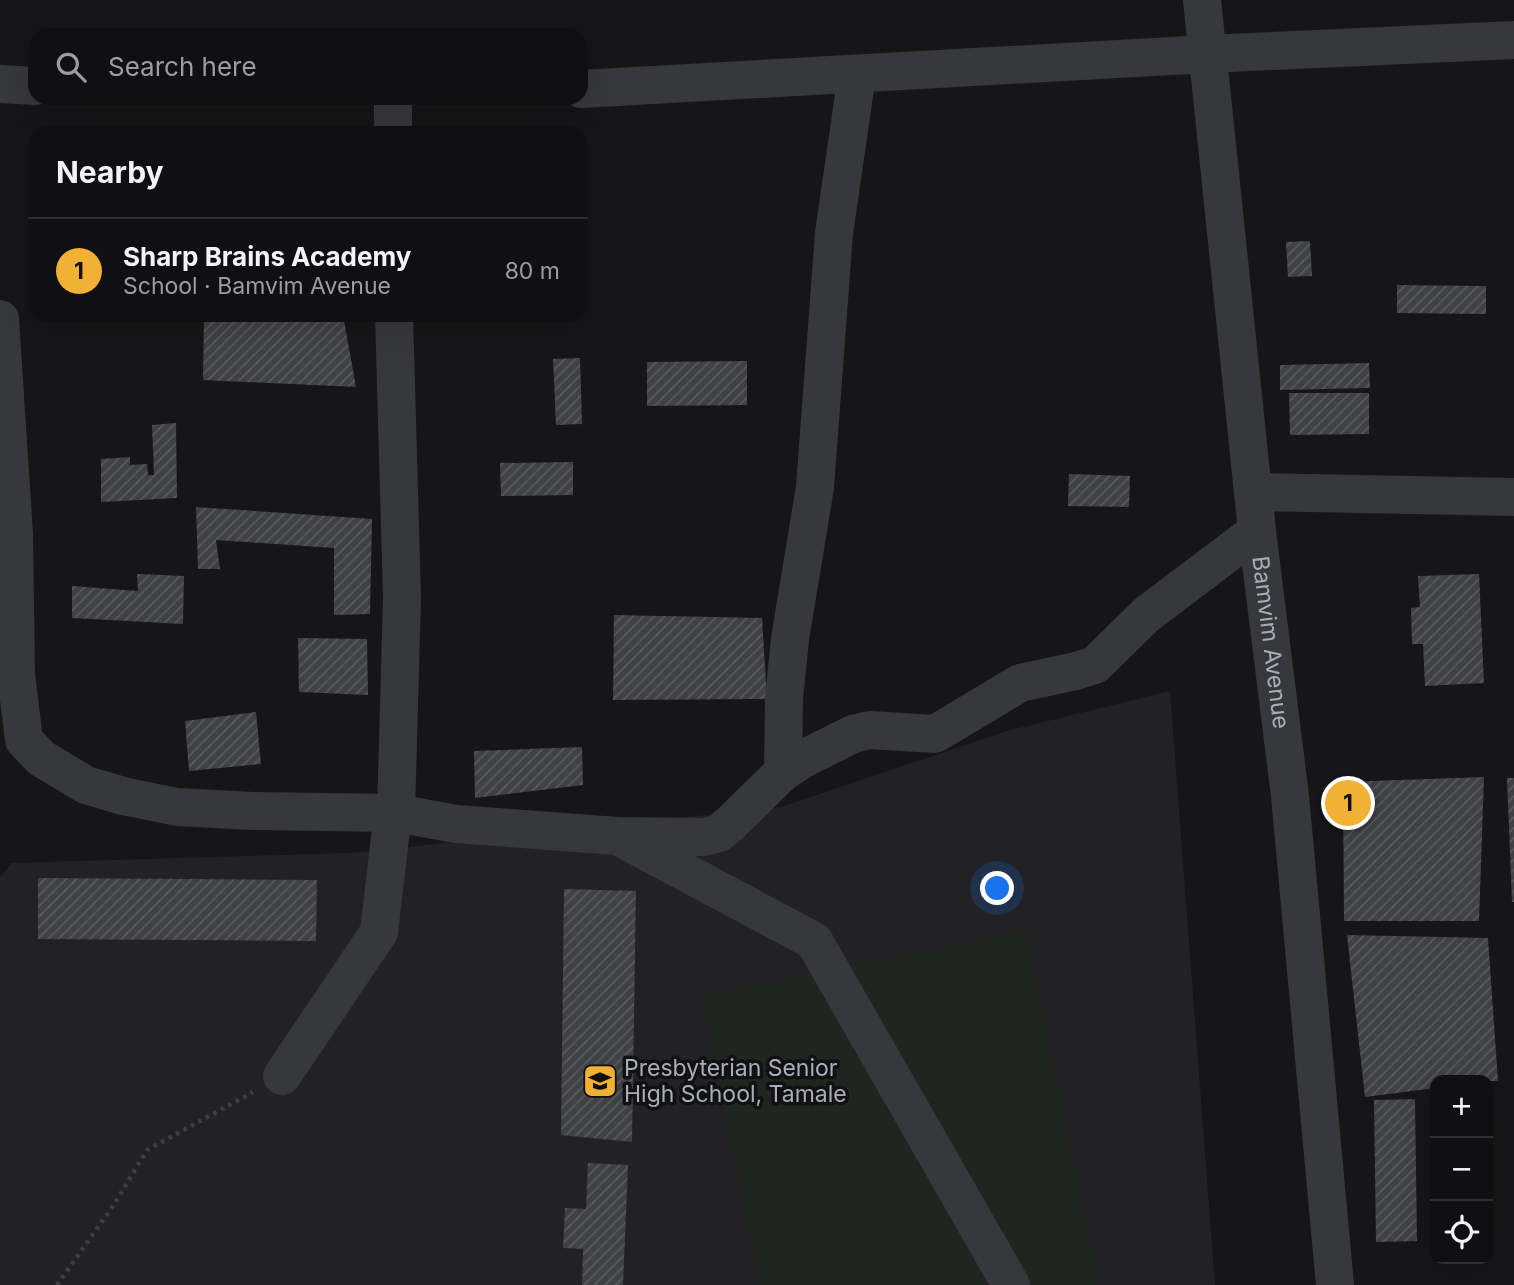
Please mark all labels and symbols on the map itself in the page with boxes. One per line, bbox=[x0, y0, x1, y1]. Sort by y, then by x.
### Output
street label: Bamvim Avenue bbox=[1246, 554, 1295, 730]
pin: 1 bbox=[1325, 777, 1371, 829]
your location bbox=[980, 871, 1014, 905]
place label: Presbyterian Senior High School, Tamale bbox=[624, 1054, 847, 1108]
school or university icon: Presbyterian Senior High School, Tamale bbox=[581, 1062, 619, 1100]

